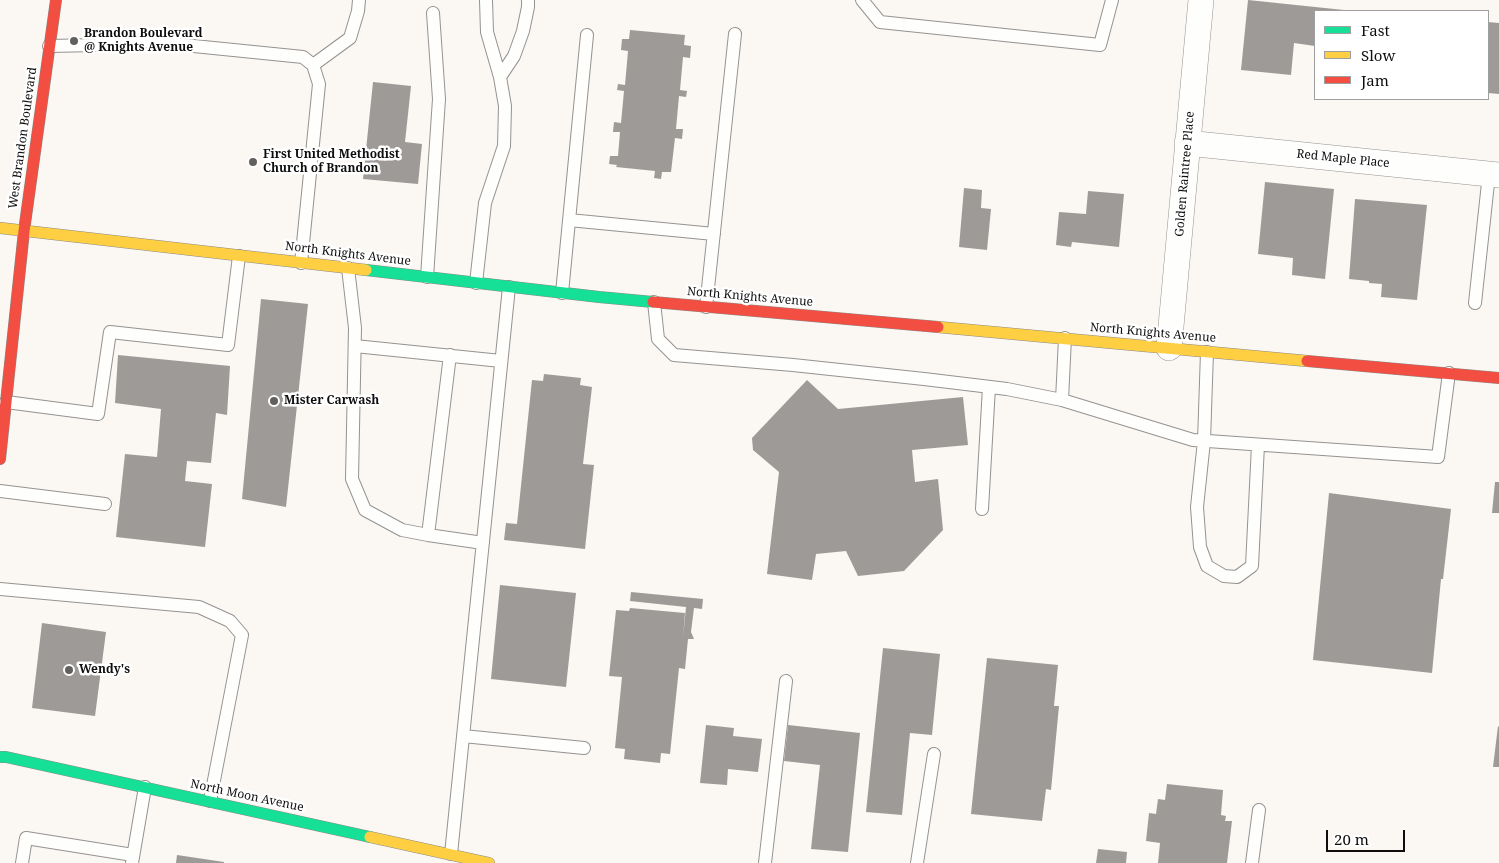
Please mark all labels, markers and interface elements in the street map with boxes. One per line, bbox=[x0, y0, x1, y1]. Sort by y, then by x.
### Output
legend bbox=[1314, 10, 1489, 100]
text: Fast bbox=[1361, 20, 1390, 40]
place label: Brandon Boulevard @ Knights Avenue bbox=[84, 27, 203, 55]
marker: Brandon Boulevard @ Knights Avenue bbox=[68, 35, 80, 47]
text: Slow bbox=[1361, 45, 1395, 65]
street label: West Brandon Boulevard bbox=[6, 66, 40, 210]
text: Jam bbox=[1361, 70, 1389, 90]
street label: Golden Raintree Place bbox=[1172, 111, 1198, 237]
street label: Red Maple Place bbox=[1296, 147, 1390, 171]
place label: First United Methodist Church of Brandon bbox=[263, 148, 400, 176]
marker: First United Methodist Church of Brandon bbox=[247, 156, 259, 168]
street label: North Knights Avenue bbox=[284, 239, 412, 269]
street label: North Knights Avenue bbox=[686, 284, 814, 310]
street label: North Knights Avenue bbox=[1089, 320, 1217, 346]
place label: Mister Carwash bbox=[284, 394, 379, 408]
marker: Mister Carwash bbox=[268, 395, 280, 407]
place label: Wendy's bbox=[79, 663, 130, 677]
marker: Wendy's bbox=[63, 664, 75, 676]
street label: North Moon Avenue bbox=[189, 777, 305, 815]
scale bar bbox=[1329, 820, 1408, 852]
text: 20 m bbox=[1334, 829, 1369, 849]

